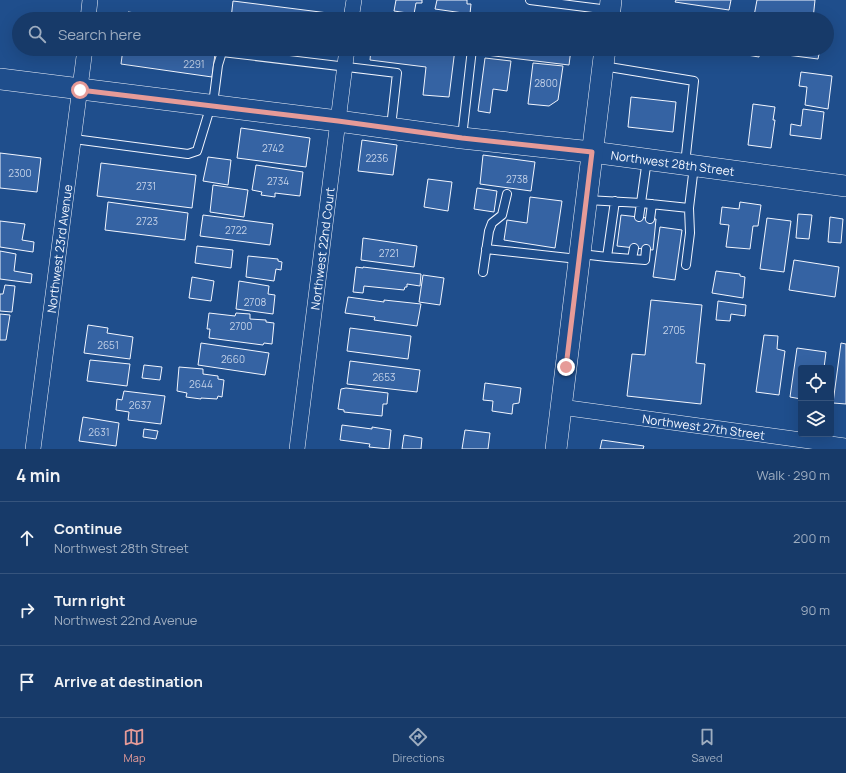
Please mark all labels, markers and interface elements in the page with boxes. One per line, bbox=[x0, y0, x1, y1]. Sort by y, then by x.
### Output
search box bbox=[12, 12, 834, 56]
icon: search bbox=[26, 23, 48, 45]
text: Search here bbox=[58, 24, 141, 45]
house number: 2291 bbox=[183, 57, 205, 71]
house number: 2800 bbox=[534, 76, 558, 90]
route start bbox=[71, 81, 89, 99]
house number: 2742 bbox=[262, 141, 284, 155]
street label: Northwest 28th Street bbox=[610, 146, 736, 180]
house number: 2236 bbox=[365, 151, 389, 165]
house number: 2300 bbox=[8, 166, 32, 180]
house number: 2738 bbox=[506, 172, 528, 186]
house number: 2734 bbox=[267, 174, 289, 188]
house number: 2731 bbox=[136, 179, 156, 193]
street label: Northwest 23rd Avenue bbox=[42, 183, 76, 314]
street label: Northwest 22nd Court bbox=[306, 186, 338, 311]
house number: 2723 bbox=[136, 214, 158, 228]
house number: 2722 bbox=[225, 223, 247, 237]
house number: 2721 bbox=[379, 246, 399, 260]
house number: 2708 bbox=[244, 295, 267, 309]
house number: 2700 bbox=[230, 319, 252, 333]
house number: 2705 bbox=[663, 323, 686, 337]
house number: 2651 bbox=[97, 338, 119, 352]
house number: 2660 bbox=[221, 352, 245, 366]
route end bbox=[557, 358, 575, 376]
map controls bbox=[798, 365, 834, 437]
button: locate bbox=[798, 365, 834, 401]
house number: 2653 bbox=[372, 370, 396, 384]
house number: 2644 bbox=[189, 377, 213, 391]
house number: 2637 bbox=[129, 398, 151, 412]
button: layers bbox=[798, 401, 834, 437]
street label: Northwest 27th Street bbox=[641, 410, 766, 443]
house number: 2631 bbox=[88, 425, 110, 439]
text: 4 min bbox=[16, 464, 60, 487]
text: Walk · 290 m bbox=[757, 466, 830, 484]
text: Continue bbox=[54, 518, 122, 539]
icon: ahead bbox=[16, 527, 38, 549]
text: 200 m bbox=[793, 529, 830, 547]
text: Northwest 28th Street bbox=[54, 539, 189, 557]
text: Turn right bbox=[54, 590, 125, 611]
icon: right bbox=[16, 599, 38, 621]
text: 90 m bbox=[800, 601, 830, 619]
text: Northwest 22nd Avenue bbox=[54, 611, 197, 629]
icon: arrive bbox=[16, 671, 38, 693]
text: Arrive at destination bbox=[54, 671, 203, 692]
tab: Map bbox=[123, 726, 145, 765]
tab: Directions bbox=[392, 726, 445, 765]
tab: Saved bbox=[692, 726, 723, 765]

